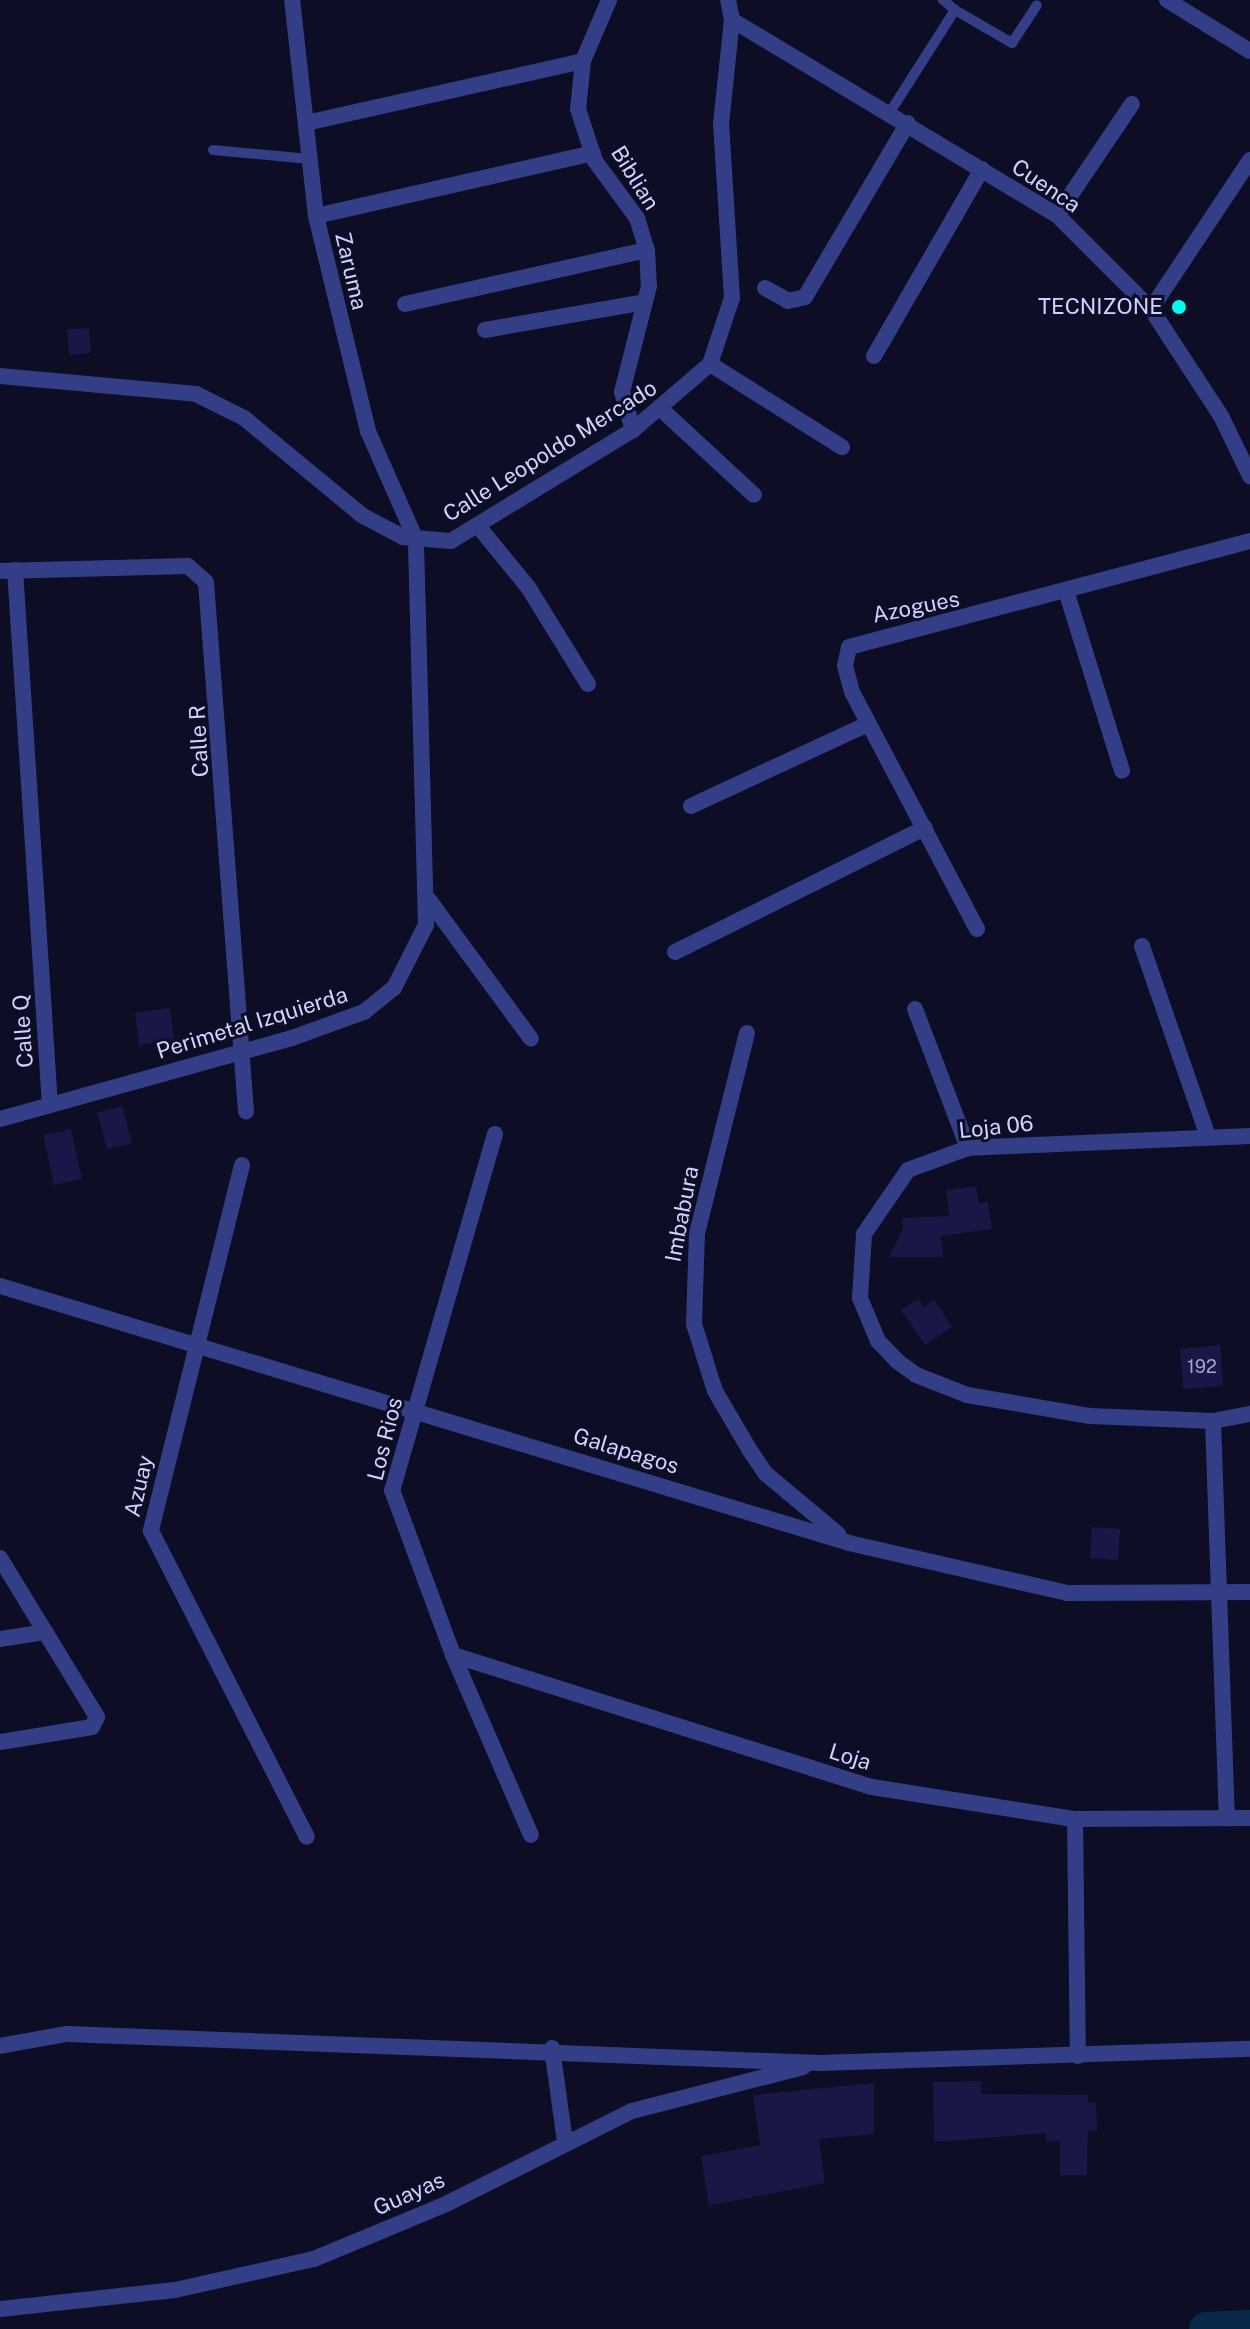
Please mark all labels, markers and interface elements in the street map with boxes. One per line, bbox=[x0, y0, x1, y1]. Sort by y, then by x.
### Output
street label: Biblian bbox=[605, 141, 665, 215]
street label: Cuenca bbox=[1007, 154, 1085, 218]
street label: Zaruma bbox=[329, 230, 373, 312]
place label: TECNIZONE bbox=[1038, 294, 1163, 320]
marker: TECNIZONE bbox=[1170, 298, 1188, 316]
street label: Calle Leopoldo Mercado bbox=[438, 374, 662, 528]
street label: Azogues bbox=[870, 586, 962, 628]
street label: Calle R bbox=[184, 704, 214, 778]
street label: Perimetal Izquierda bbox=[153, 981, 351, 1065]
street label: Calle Q bbox=[7, 993, 39, 1069]
street label: Loja 06 bbox=[957, 1110, 1035, 1144]
street label: Imbabura bbox=[660, 1164, 704, 1264]
house number: 192 bbox=[1187, 1356, 1217, 1378]
street label: Los Rios bbox=[362, 1395, 408, 1483]
street label: Galapagos bbox=[570, 1422, 682, 1480]
street label: Azuay bbox=[119, 1453, 159, 1519]
street label: Loja bbox=[826, 1738, 874, 1776]
street label: Guayas bbox=[369, 2167, 449, 2221]

